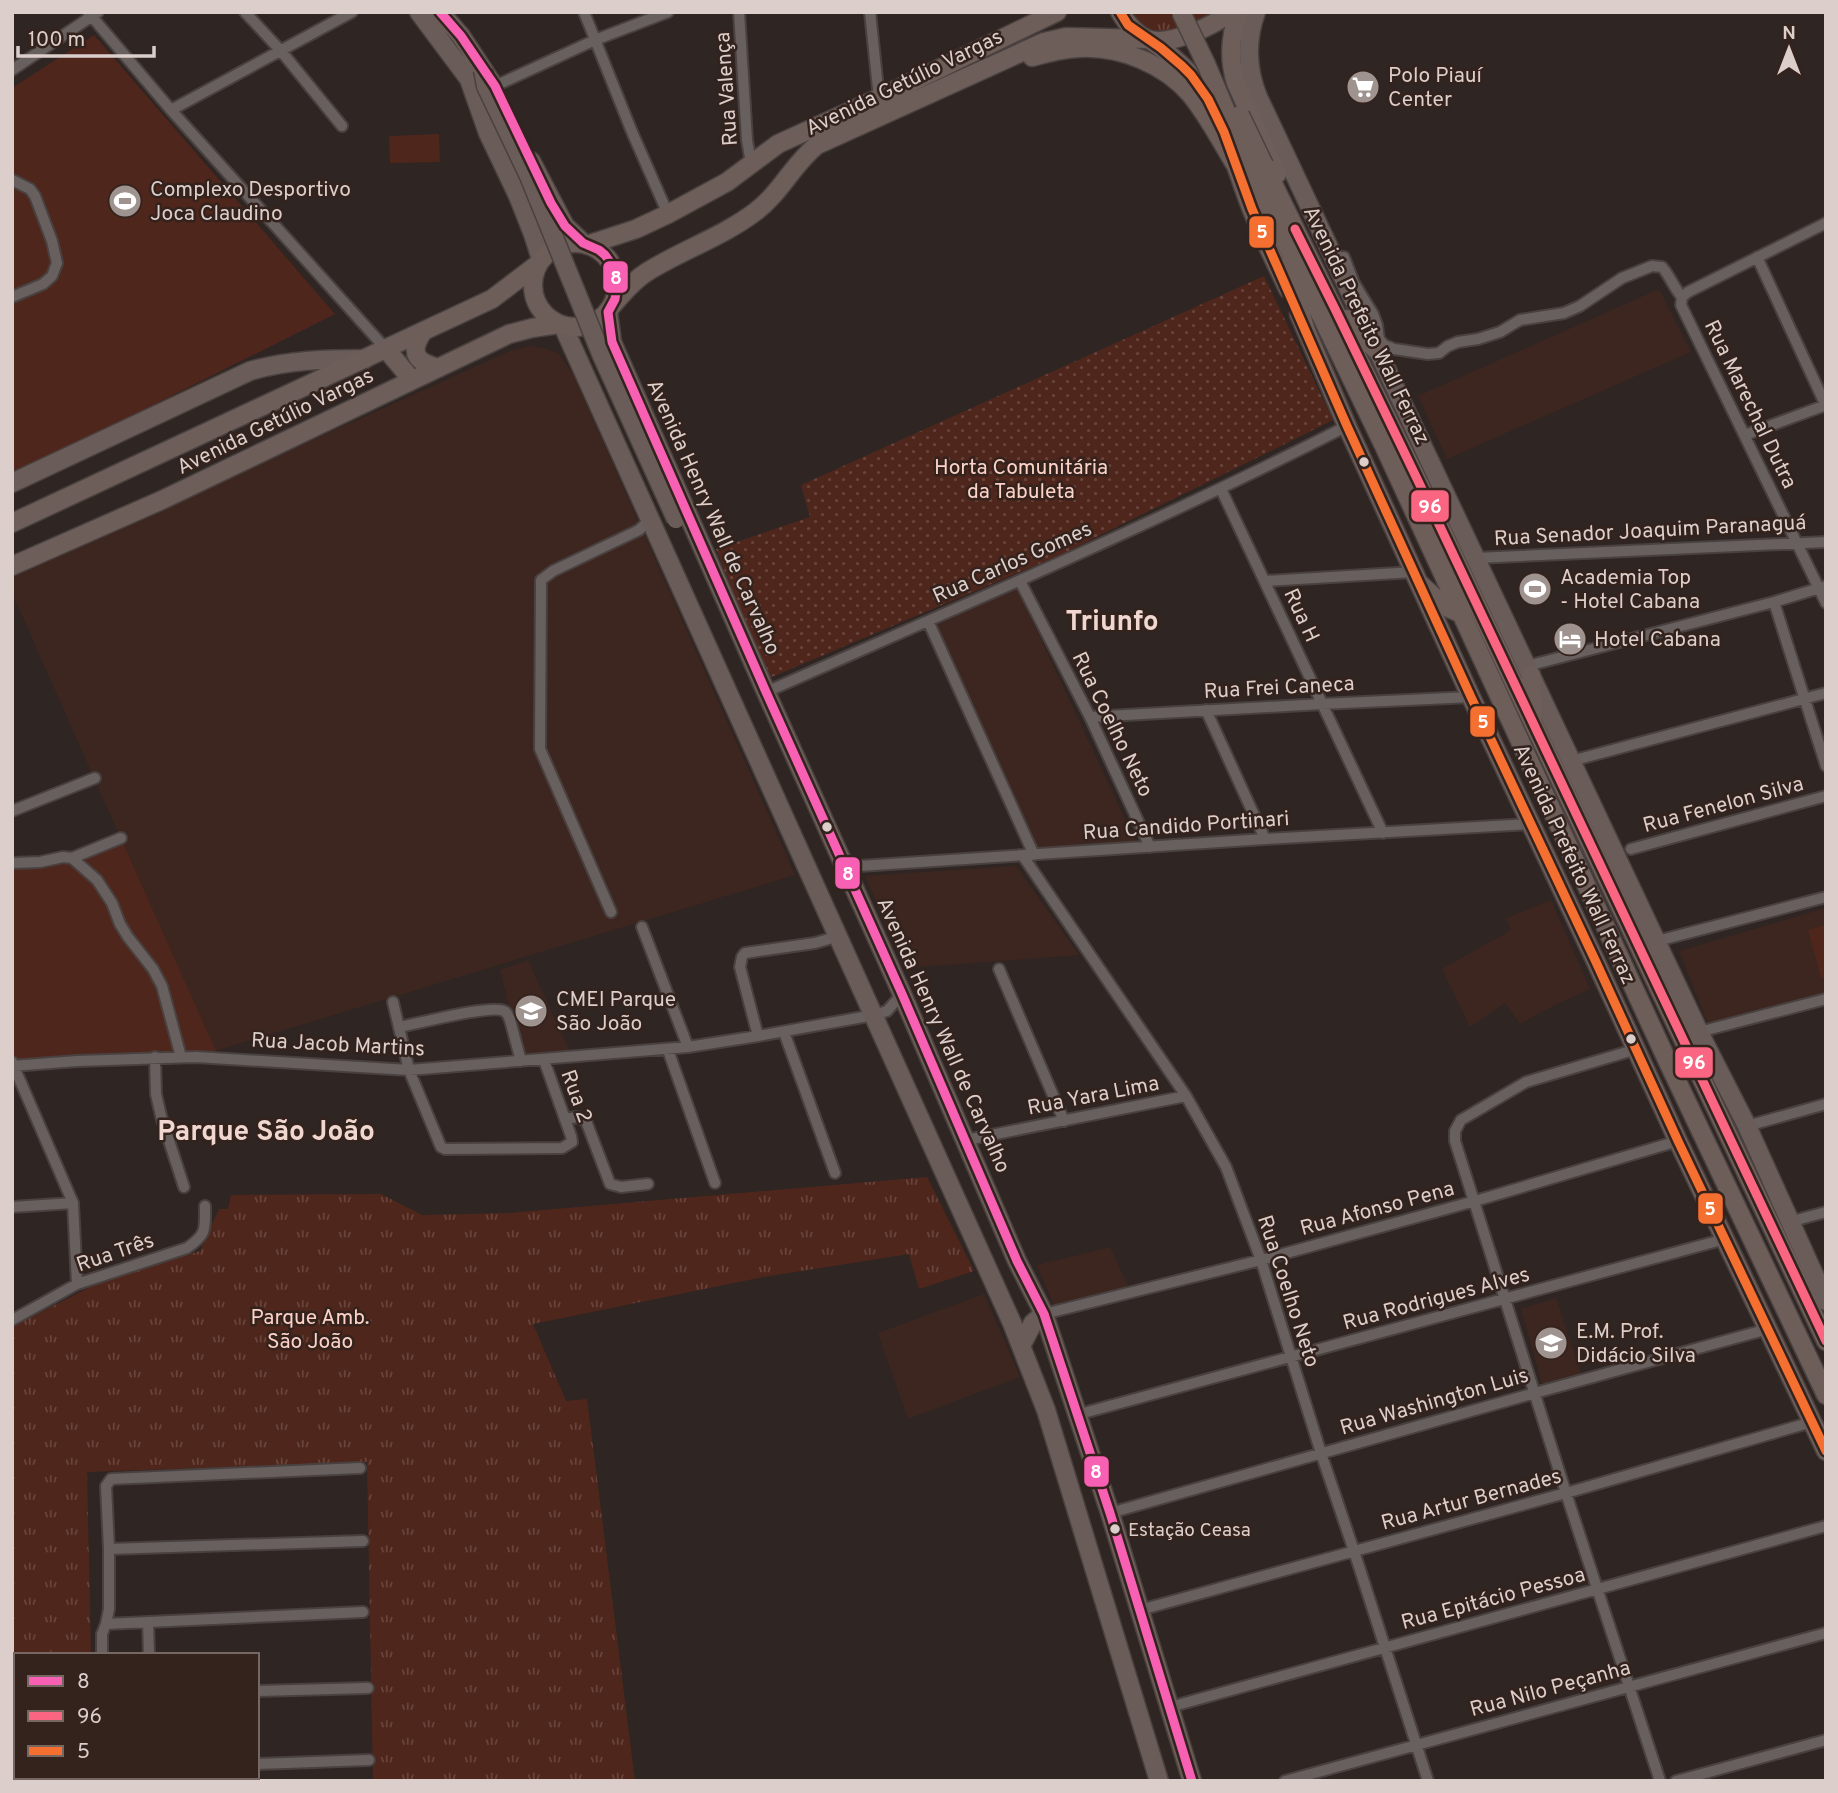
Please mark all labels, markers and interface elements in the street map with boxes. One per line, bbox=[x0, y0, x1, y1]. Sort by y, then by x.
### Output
scale bar bbox=[18, 14, 154, 58]
north arrow bbox=[1754, 14, 1824, 84]
text: N bbox=[1782, 22, 1796, 46]
street label: Avenida Getúlio Vargas bbox=[802, 24, 1008, 143]
text: 100 m bbox=[28, 27, 85, 54]
street label: Rua Valença bbox=[710, 31, 745, 147]
place label: Polo Piauí Center bbox=[1388, 63, 1484, 114]
supermarket icon: Polo Piauí Center bbox=[1344, 68, 1382, 106]
place label: Complexo Desportivo Joca Claudino bbox=[150, 177, 351, 228]
sports icon: Complexo Desportivo Joca Claudino bbox=[106, 182, 144, 220]
street label: Avenida Prefeito Wall Ferraz bbox=[1296, 202, 1435, 449]
line badge: 5 bbox=[1248, 215, 1275, 249]
text: 5 bbox=[1256, 221, 1268, 245]
line badge: 8 bbox=[602, 260, 629, 294]
text: 8 bbox=[610, 267, 622, 291]
street label: Rua Marechal Dutra bbox=[1697, 316, 1802, 493]
street label: Avenida Getúlio Vargas bbox=[173, 363, 379, 482]
street label: Avenida Henry Wall de Carvalho bbox=[640, 376, 786, 660]
park label: Horta Comunitária da Tabuleta bbox=[934, 455, 1108, 506]
unlabelled marker bbox=[1357, 455, 1371, 469]
line badge: 96 bbox=[1410, 489, 1450, 523]
text: 96 bbox=[1418, 496, 1442, 520]
street label: Rua Senador Joaquim Paranaguá bbox=[1493, 510, 1807, 553]
street label: Rua Carlos Gomes bbox=[929, 516, 1096, 611]
place label: Academia Top - Hotel Cabana bbox=[1560, 565, 1700, 616]
sports icon: Academia Top - Hotel Cabana bbox=[1516, 570, 1554, 608]
street label: Rua H bbox=[1277, 584, 1325, 647]
district label: Triunfo bbox=[1065, 605, 1159, 641]
hotel icon: Hotel Cabana bbox=[1551, 620, 1589, 658]
place label: Hotel Cabana bbox=[1594, 627, 1721, 654]
street label: Rua Coelho Neto bbox=[1065, 648, 1159, 802]
street label: Rua Frei Caneca bbox=[1203, 671, 1355, 706]
line badge: 5 bbox=[1469, 705, 1496, 738]
text: 5 bbox=[1477, 711, 1489, 735]
street label: Avenida Prefeito Wall Ferraz bbox=[1506, 740, 1641, 989]
street label: Rua Fenelon Silva bbox=[1640, 771, 1807, 840]
street label: Rua Candido Portinari bbox=[1082, 806, 1290, 847]
unlabelled marker bbox=[820, 820, 834, 834]
line badge: 8 bbox=[834, 856, 861, 890]
text: 8 bbox=[842, 863, 854, 887]
street label: Avenida Henry Wall de Carvalho bbox=[870, 894, 1016, 1178]
place label: CMEI Parque São João bbox=[556, 987, 676, 1038]
school or university icon: CMEI Parque São João bbox=[512, 992, 550, 1030]
street label: Rua Jacob Martins bbox=[250, 1027, 426, 1064]
unlabelled marker bbox=[1624, 1032, 1638, 1046]
line badge: 96 bbox=[1674, 1046, 1714, 1079]
text: 96 bbox=[1682, 1052, 1706, 1076]
street label: Rua 2 bbox=[554, 1066, 598, 1127]
street label: Rua Yara Lima bbox=[1025, 1070, 1162, 1122]
district label: Parque São João bbox=[157, 1115, 375, 1151]
street label: Rua Afonso Pena bbox=[1297, 1176, 1458, 1243]
line badge: 5 bbox=[1697, 1192, 1724, 1225]
text: 5 bbox=[1704, 1198, 1716, 1222]
street label: Rua Coelho Neto bbox=[1250, 1212, 1325, 1371]
street label: Rua Três bbox=[73, 1228, 158, 1279]
street label: Rua Rodrigues Alves bbox=[1340, 1262, 1533, 1337]
park label: Parque Amb. São João bbox=[250, 1305, 370, 1356]
place label: E.M. Prof. Didácio Silva bbox=[1576, 1319, 1696, 1370]
school or university icon: E.M. Prof. Didácio Silva bbox=[1532, 1324, 1570, 1362]
street label: Rua Washington Luis bbox=[1337, 1363, 1532, 1442]
line badge: 8 bbox=[1083, 1455, 1110, 1488]
text: 8 bbox=[1090, 1461, 1102, 1485]
street label: Rua Artur Bernades bbox=[1378, 1463, 1565, 1538]
place label: Estação Ceasa bbox=[1128, 1519, 1251, 1543]
marker: Estação Ceasa bbox=[1108, 1522, 1122, 1536]
street label: Rua Epitácio Pessoa bbox=[1398, 1562, 1588, 1637]
legend bbox=[14, 1653, 259, 1779]
street label: Rua Nilo Peçanha bbox=[1467, 1655, 1634, 1724]
text: 8 bbox=[77, 1669, 90, 1696]
text: 96 bbox=[77, 1704, 102, 1731]
text: 5 bbox=[77, 1739, 90, 1766]

